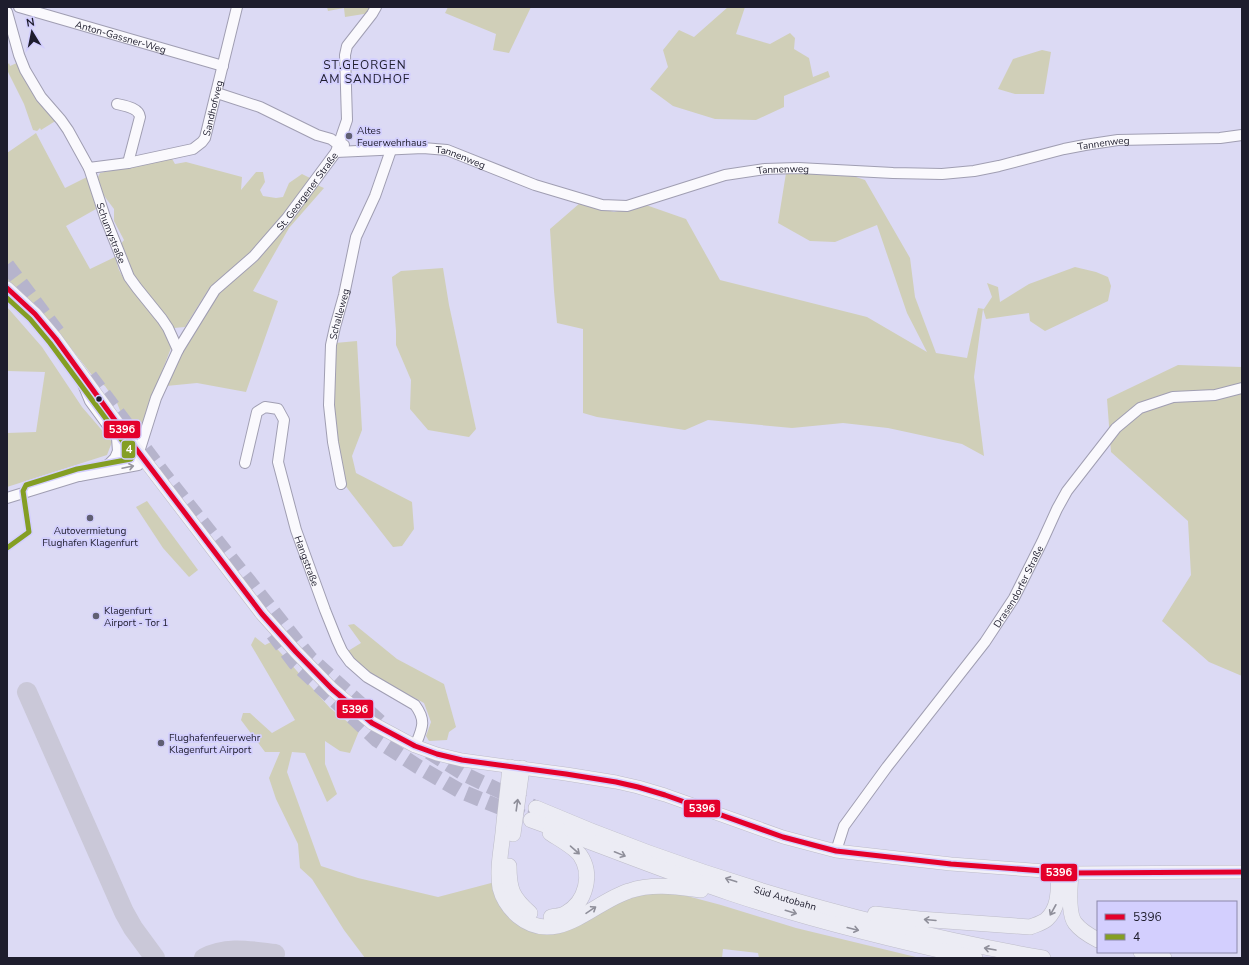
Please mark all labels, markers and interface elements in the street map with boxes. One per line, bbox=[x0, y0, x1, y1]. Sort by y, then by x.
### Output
north arrow bbox=[12, 12, 52, 52]
text: N bbox=[25, 15, 36, 31]
street label: Anton-Gassner-Weg bbox=[73, 18, 168, 57]
district label: ST.GEORGEN AM SANDHOF bbox=[320, 57, 410, 87]
street label: Sandhofweg bbox=[200, 79, 227, 138]
place label: Altes Feuerwehrhaus bbox=[357, 124, 427, 150]
marker: Altes Feuerwehrhaus bbox=[344, 131, 354, 141]
street label: Tannenweg bbox=[1076, 134, 1130, 154]
street label: Tannenweg bbox=[435, 143, 487, 173]
street label: St. Georgener Straße bbox=[273, 150, 342, 234]
street label: Tannenweg bbox=[756, 162, 810, 178]
street label: Schumystraße bbox=[93, 201, 129, 266]
street label: Schalleweg bbox=[326, 287, 353, 341]
unlabelled marker bbox=[94, 394, 104, 404]
line badge: 5396 bbox=[103, 420, 141, 439]
text: 5396 bbox=[109, 422, 136, 437]
line badge: 4 bbox=[121, 440, 136, 459]
text: 4 bbox=[126, 442, 133, 457]
one-way arrow bbox=[122, 462, 135, 470]
marker: Autovermietung Flughafen Klagenfurt bbox=[85, 513, 95, 523]
place label: Autovermietung Flughafen Klagenfurt bbox=[42, 524, 138, 550]
street label: Hangstraße bbox=[291, 534, 322, 588]
street label: Drasendorfer Straße bbox=[990, 543, 1047, 631]
place label: Klagenfurt Airport - Tor 1 bbox=[104, 604, 168, 630]
marker: Klagenfurt Airport - Tor 1 bbox=[91, 611, 101, 621]
line badge: 5396 bbox=[336, 699, 374, 719]
text: 5396 bbox=[342, 702, 369, 717]
place label: Flughafenfeuerwehr Klagenfurt Airport bbox=[169, 731, 261, 757]
marker: Flughafenfeuerwehr Klagenfurt Airport bbox=[156, 738, 166, 748]
one-way arrow bbox=[513, 799, 521, 812]
line badge: 5396 bbox=[683, 799, 721, 818]
text: 5396 bbox=[689, 801, 716, 816]
one-way arrow bbox=[569, 846, 580, 855]
one-way arrow bbox=[613, 851, 625, 858]
line badge: 5396 bbox=[1040, 863, 1078, 882]
text: 5396 bbox=[1046, 865, 1073, 880]
one-way arrow bbox=[724, 876, 737, 883]
street label: Süd Autobahn bbox=[752, 883, 818, 914]
legend bbox=[1097, 901, 1237, 953]
one-way arrow bbox=[1048, 904, 1056, 916]
one-way arrow bbox=[585, 906, 596, 914]
one-way arrow bbox=[784, 909, 797, 916]
text: 5396 bbox=[1133, 909, 1162, 925]
one-way arrow bbox=[924, 917, 937, 924]
one-way arrow bbox=[846, 926, 859, 933]
text: 4 bbox=[1133, 929, 1140, 945]
one-way arrow bbox=[984, 945, 997, 953]

